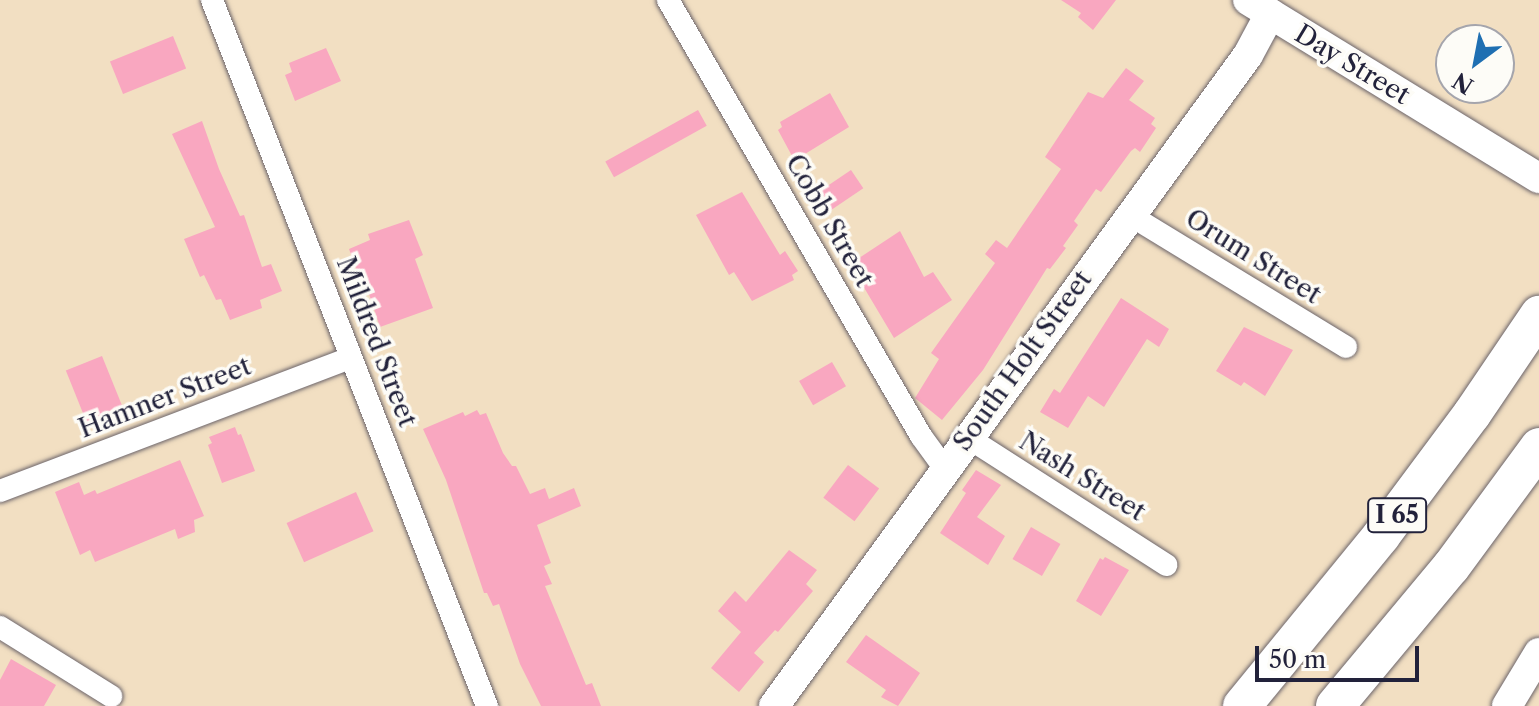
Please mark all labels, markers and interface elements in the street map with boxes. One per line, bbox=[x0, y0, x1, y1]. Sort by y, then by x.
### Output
street label: Day Street bbox=[1289, 18, 1415, 112]
north arrow bbox=[1435, 24, 1515, 104]
text: N bbox=[1448, 67, 1478, 100]
street label: Cobb Street bbox=[778, 149, 880, 293]
street label: Orum Street bbox=[1180, 203, 1326, 311]
street label: Mildred Street bbox=[329, 253, 423, 431]
street label: South Holt Street bbox=[947, 265, 1099, 457]
street label: Hamner Street bbox=[74, 351, 256, 445]
street label: Nash Street bbox=[1013, 426, 1151, 528]
road number: I 65 bbox=[1367, 495, 1427, 535]
scale bar bbox=[1259, 630, 1423, 680]
text: 50 m bbox=[1269, 645, 1326, 674]

